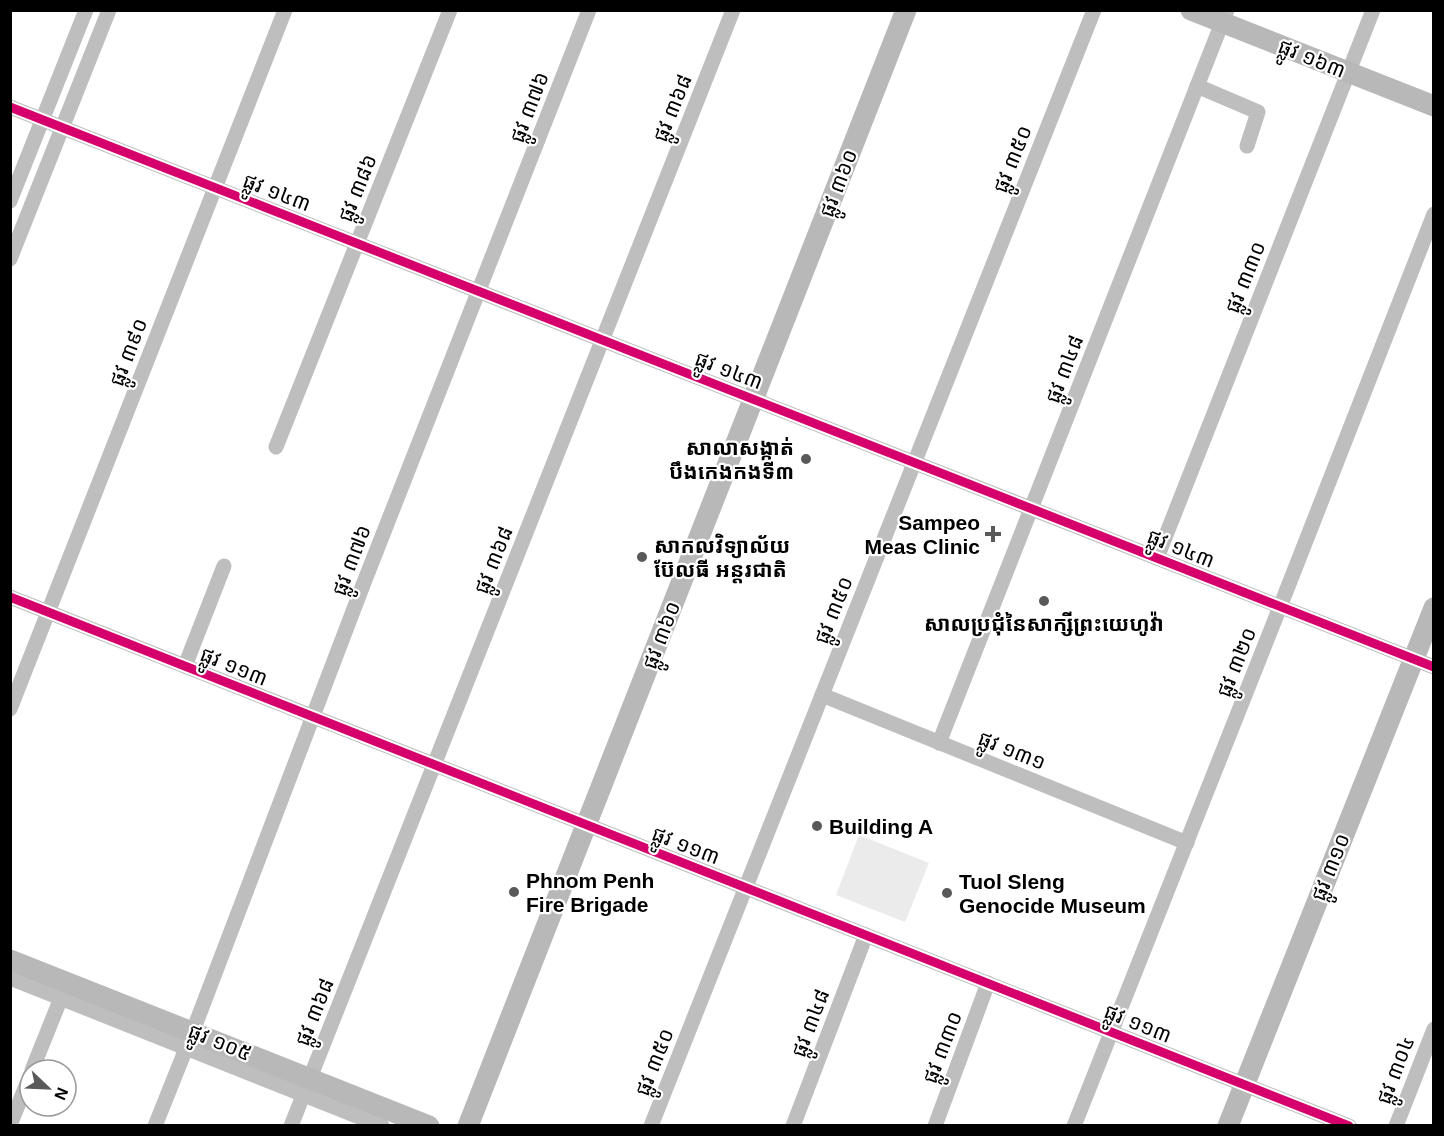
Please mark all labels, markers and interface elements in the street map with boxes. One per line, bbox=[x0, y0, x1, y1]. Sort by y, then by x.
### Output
street label: ផ្លូវ ១៦៣ bbox=[1272, 34, 1349, 90]
street label: ផ្លូវ ៣៧៦ bbox=[505, 68, 561, 149]
street label: ផ្លូវ ៣៦៨ bbox=[648, 71, 704, 148]
street label: ផ្លូវ ៣៥០ bbox=[988, 122, 1044, 199]
street label: ផ្លូវ ៣៦០ bbox=[815, 146, 869, 223]
street label: ផ្លូវ ៣៨៦ bbox=[333, 151, 389, 228]
street label: ផ្លូវ ១៤៣ bbox=[237, 169, 314, 223]
street label: ផ្លូវ ៣៣០ bbox=[1220, 238, 1277, 319]
street label: ផ្លូវ ៣៩០ bbox=[105, 315, 159, 392]
street label: ផ្លូវ ៣៤៨ bbox=[1041, 332, 1095, 409]
street label: ផ្លូវ ១៤៣ bbox=[689, 347, 766, 401]
place label: សាលាសង្កាត់ បឹងកេងកងទី៣ bbox=[669, 436, 794, 483]
marker: សាលាសង្កាត់ បឹងកេងកងទី៣ bbox=[799, 452, 813, 466]
place label: Sampeo Meas Clinic bbox=[864, 511, 980, 558]
street label: ផ្លូវ ៣៧៦ bbox=[327, 521, 383, 602]
street label: ផ្លូវ ៣៦៨ bbox=[469, 523, 525, 600]
street label: ផ្លូវ ១៤៣ bbox=[1141, 524, 1218, 580]
marker: Sampeo Meas Clinic bbox=[984, 525, 1002, 543]
place label: សាកលវិទ្យាល័យ ប៊ែលធី អន្តរជាតិ bbox=[654, 533, 790, 583]
marker: សាកលវិទ្យាល័យ ប៊ែលធី អន្តរជាតិ bbox=[635, 550, 649, 564]
street label: ផ្លូវ ៣៥០ bbox=[809, 573, 865, 650]
marker: សាលប្រជុំនៃសាក្សីព្រះយេហូវ៉ា bbox=[1037, 594, 1051, 608]
street label: ផ្លូវ ៣៦០ bbox=[638, 598, 692, 675]
place label: សាលប្រជុំនៃសាក្សីព្រះយេហូវ៉ា bbox=[924, 611, 1164, 637]
street label: ផ្លូវ ៣២០ bbox=[1212, 624, 1268, 703]
street label: ផ្លូវ ១១៣ bbox=[194, 642, 271, 698]
street label: ផ្លូវ ១៣១ bbox=[972, 726, 1049, 782]
place label: Building A bbox=[829, 815, 933, 838]
marker: Building A bbox=[810, 819, 824, 833]
street label: ផ្លូវ ១១៣ bbox=[646, 822, 723, 876]
street label: ផ្លូវ ៣១០ bbox=[1306, 830, 1362, 907]
place label: Phnom Penh Fire Brigade bbox=[526, 869, 654, 916]
place label: Tuol Sleng Genocide Museum bbox=[959, 870, 1146, 917]
marker: Phnom Penh Fire Brigade bbox=[507, 885, 521, 899]
marker: Tuol Sleng Genocide Museum bbox=[940, 886, 954, 900]
street label: ផ្លូវ ៣៦៨ bbox=[290, 975, 346, 1052]
street label: ផ្លូវ ៣៤៨ bbox=[787, 986, 841, 1063]
street label: ផ្លូវ ១១៣ bbox=[1098, 999, 1175, 1055]
street label: ផ្លូវ ៣៣០ bbox=[918, 1008, 974, 1089]
street label: ផ្លូវ ១០៥ bbox=[182, 1019, 255, 1073]
street label: ផ្លូវ ៣៥០ bbox=[630, 1025, 686, 1102]
street label: ផ្លូវ ៣០៤ bbox=[1372, 1033, 1426, 1110]
north arrow bbox=[18, 1058, 78, 1118]
text: N bbox=[51, 1085, 71, 1102]

